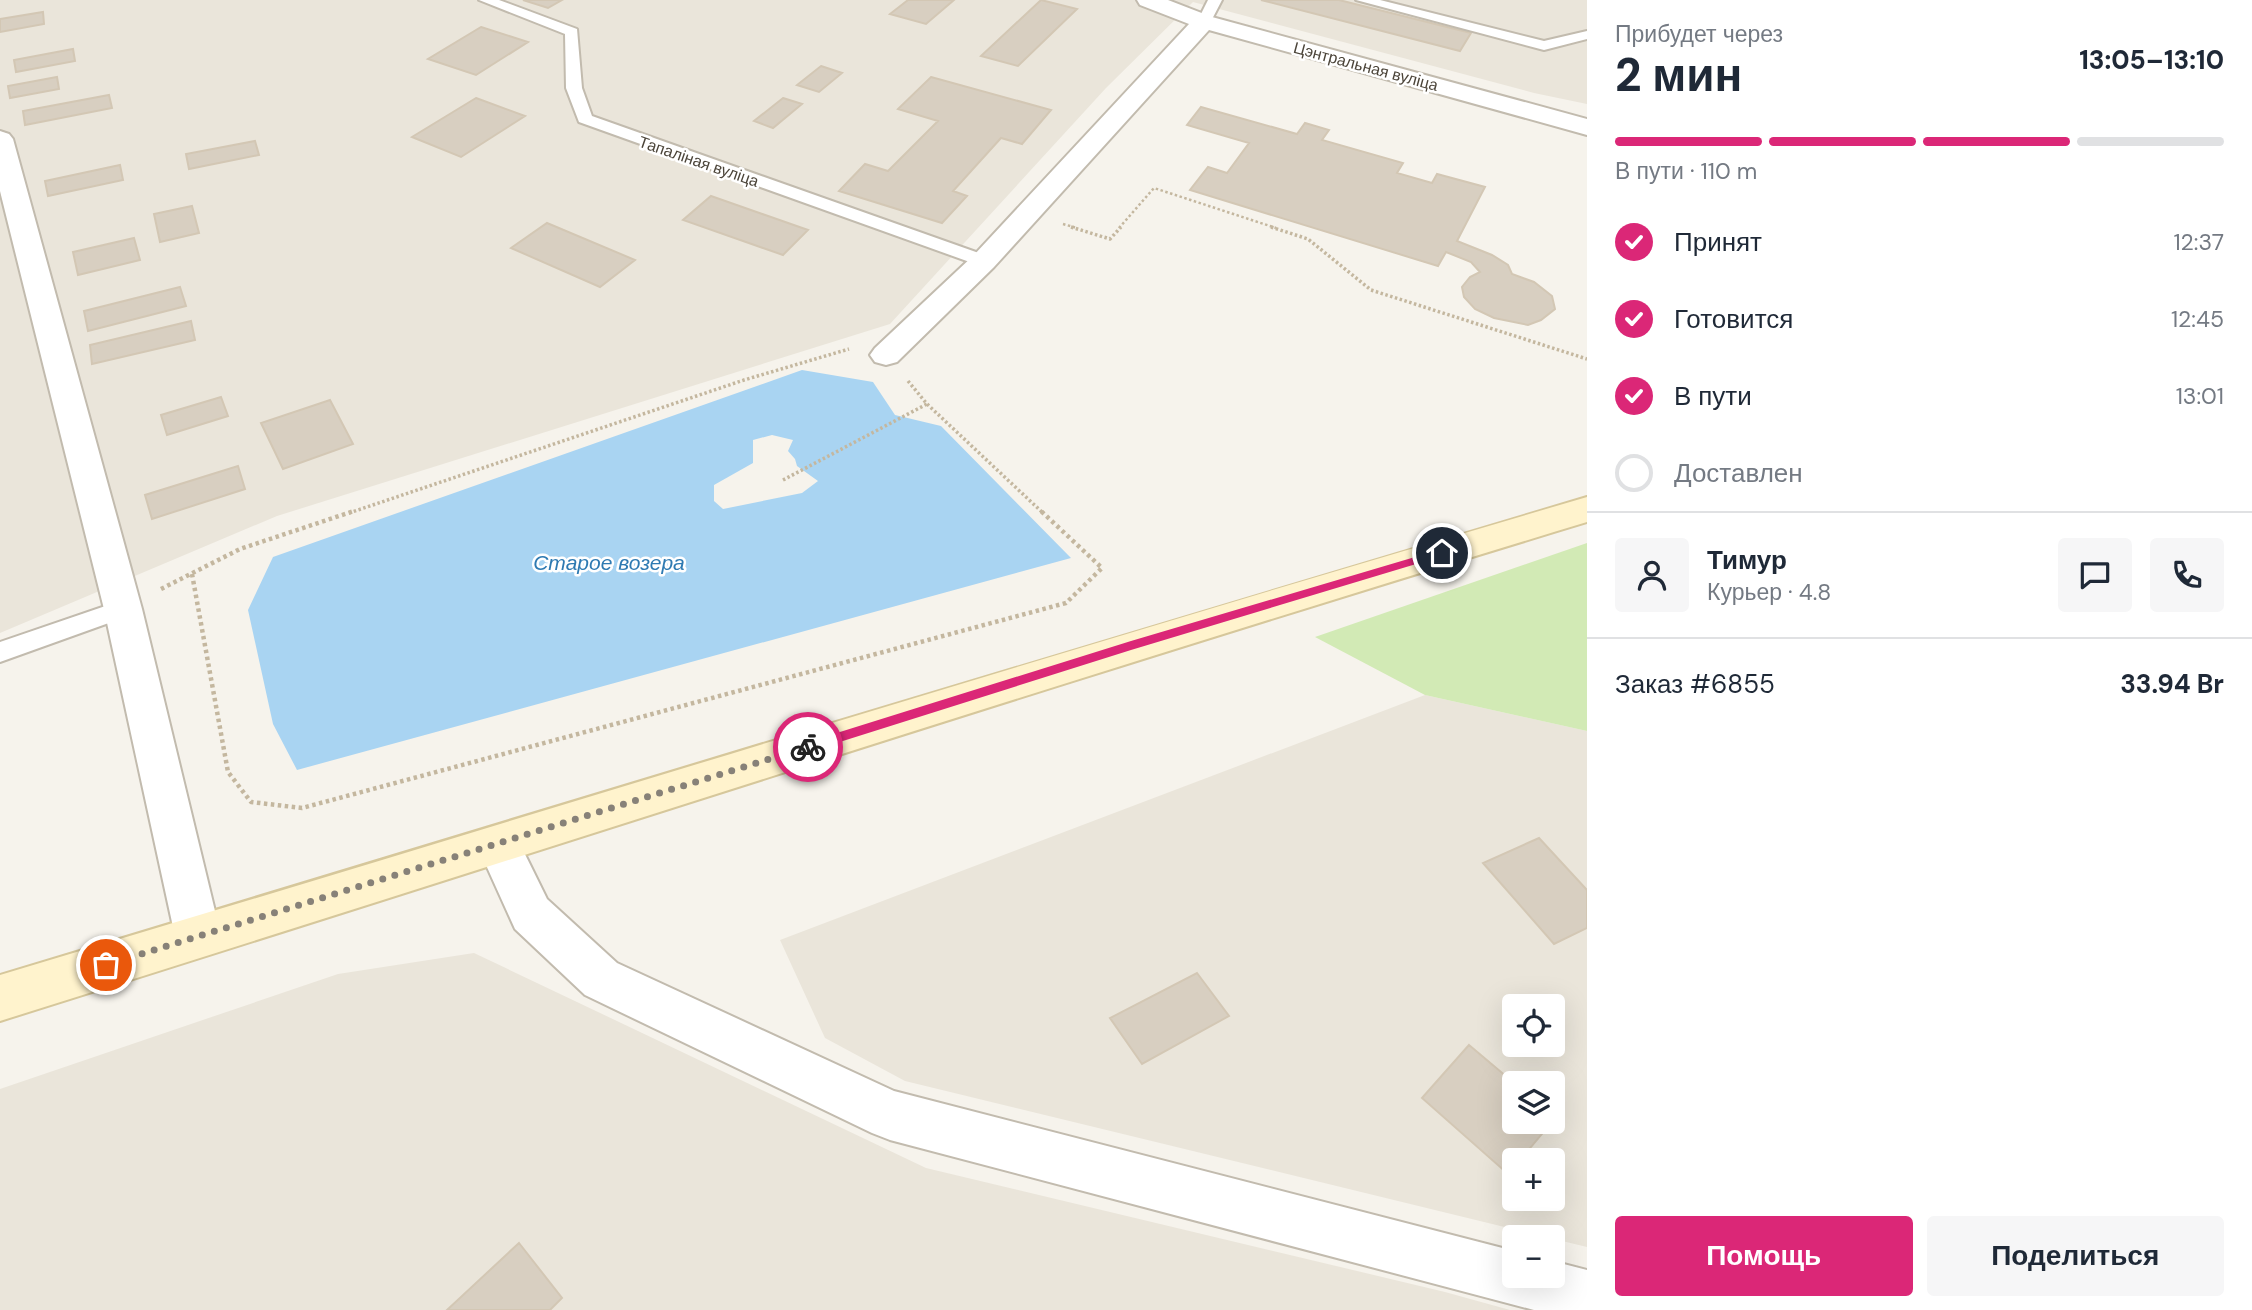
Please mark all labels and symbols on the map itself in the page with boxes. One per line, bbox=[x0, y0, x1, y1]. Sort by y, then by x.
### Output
street label: Цэнтральная вуліца bbox=[1291, 37, 1441, 96]
street label: Тапаліная вуліца bbox=[636, 131, 762, 192]
pin bbox=[1412, 523, 1472, 583]
water label: Старое возера bbox=[533, 549, 685, 577]
courier bbox=[773, 712, 843, 782]
pin bbox=[76, 935, 136, 995]

